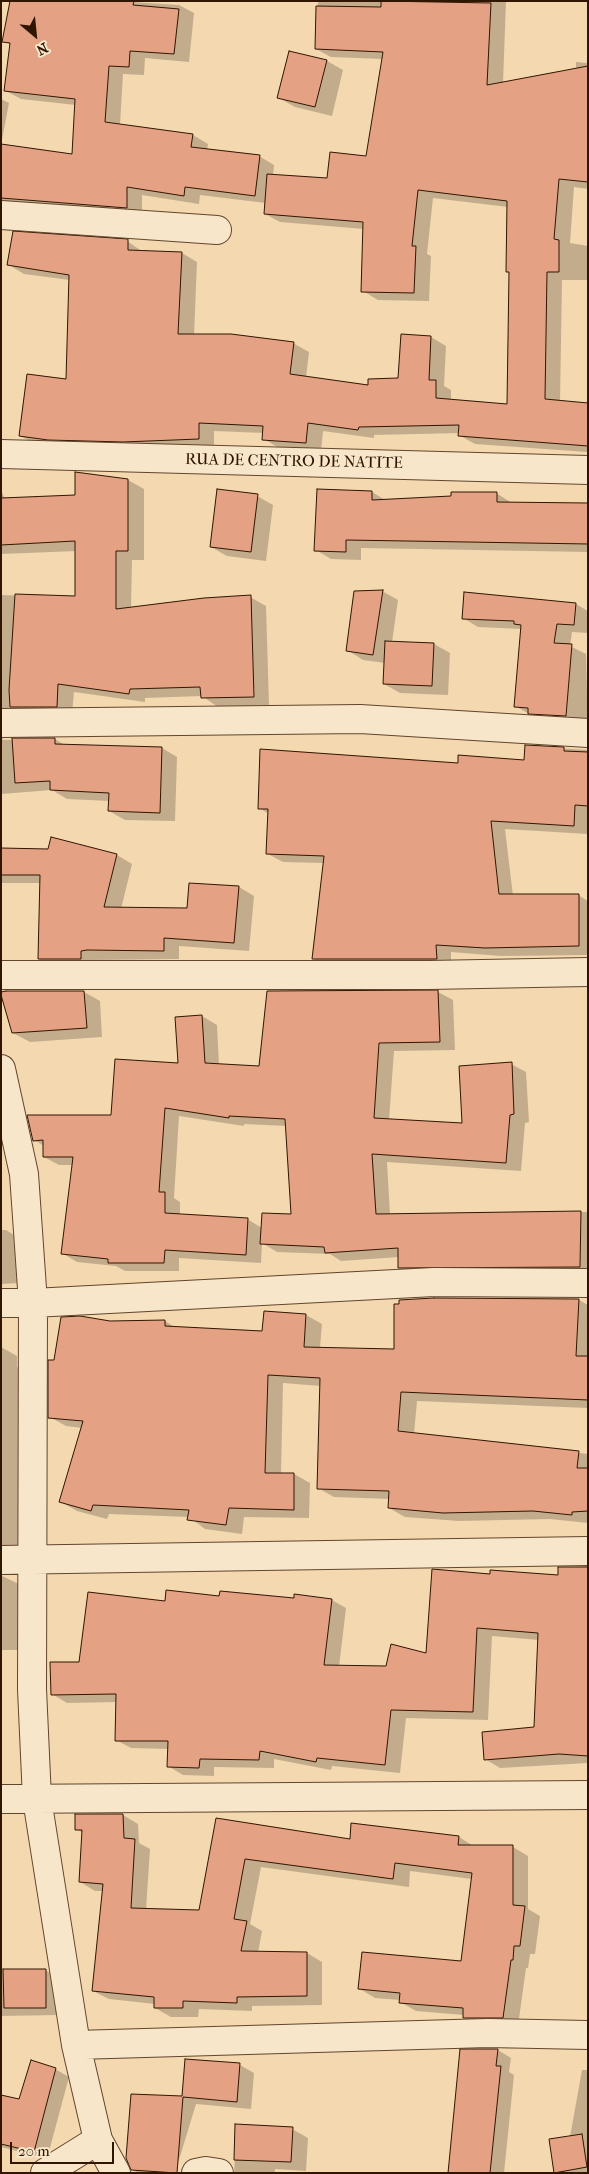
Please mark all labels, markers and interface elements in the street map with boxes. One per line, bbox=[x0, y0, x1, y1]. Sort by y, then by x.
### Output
north arrow bbox=[10, 10, 60, 60]
text: N bbox=[34, 39, 51, 59]
street label: RUA DE CENTRO DE NATITE bbox=[185, 451, 403, 473]
scale bar bbox=[12, 2132, 116, 2164]
text: 20 m bbox=[18, 2142, 50, 2160]

